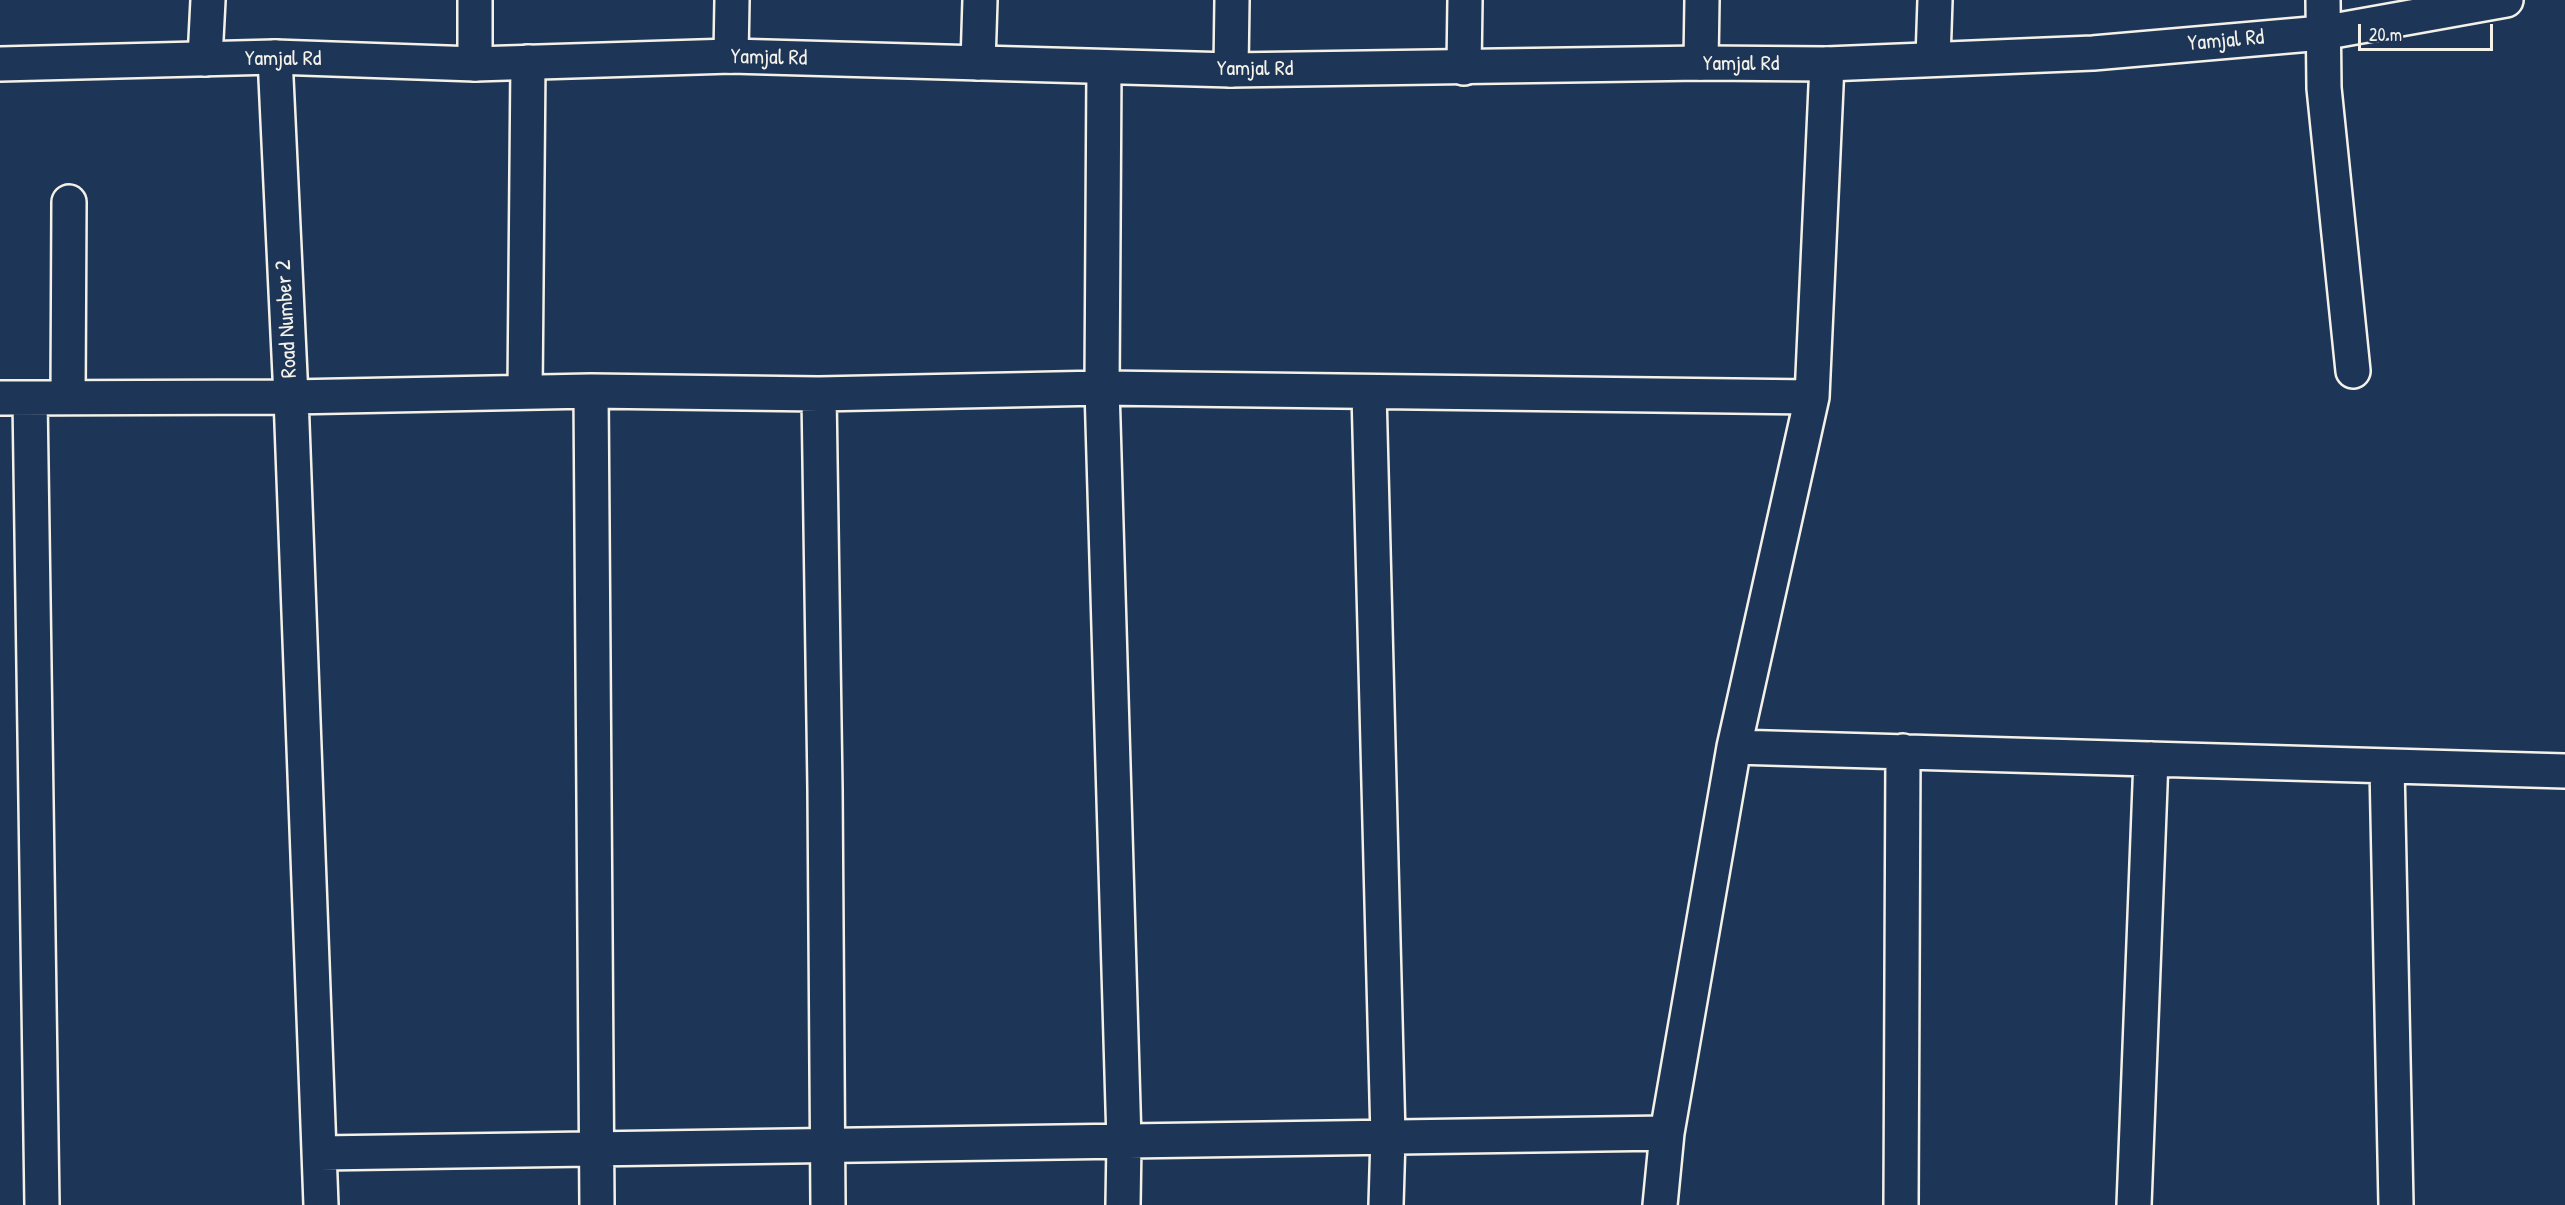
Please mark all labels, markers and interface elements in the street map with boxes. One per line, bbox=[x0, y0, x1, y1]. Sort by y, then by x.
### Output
scale bar bbox=[2361, 12, 2496, 50]
text: 20 m bbox=[2369, 22, 2402, 47]
street label: Yamjal Rd bbox=[2187, 25, 2265, 57]
street label: Yamjal Rd bbox=[730, 44, 808, 72]
street label: Yamjal Rd bbox=[245, 46, 321, 72]
street label: Yamjal Rd bbox=[1703, 51, 1779, 77]
street label: Yamjal Rd bbox=[1217, 56, 1293, 82]
street label: Road Number 2 bbox=[271, 259, 303, 379]

